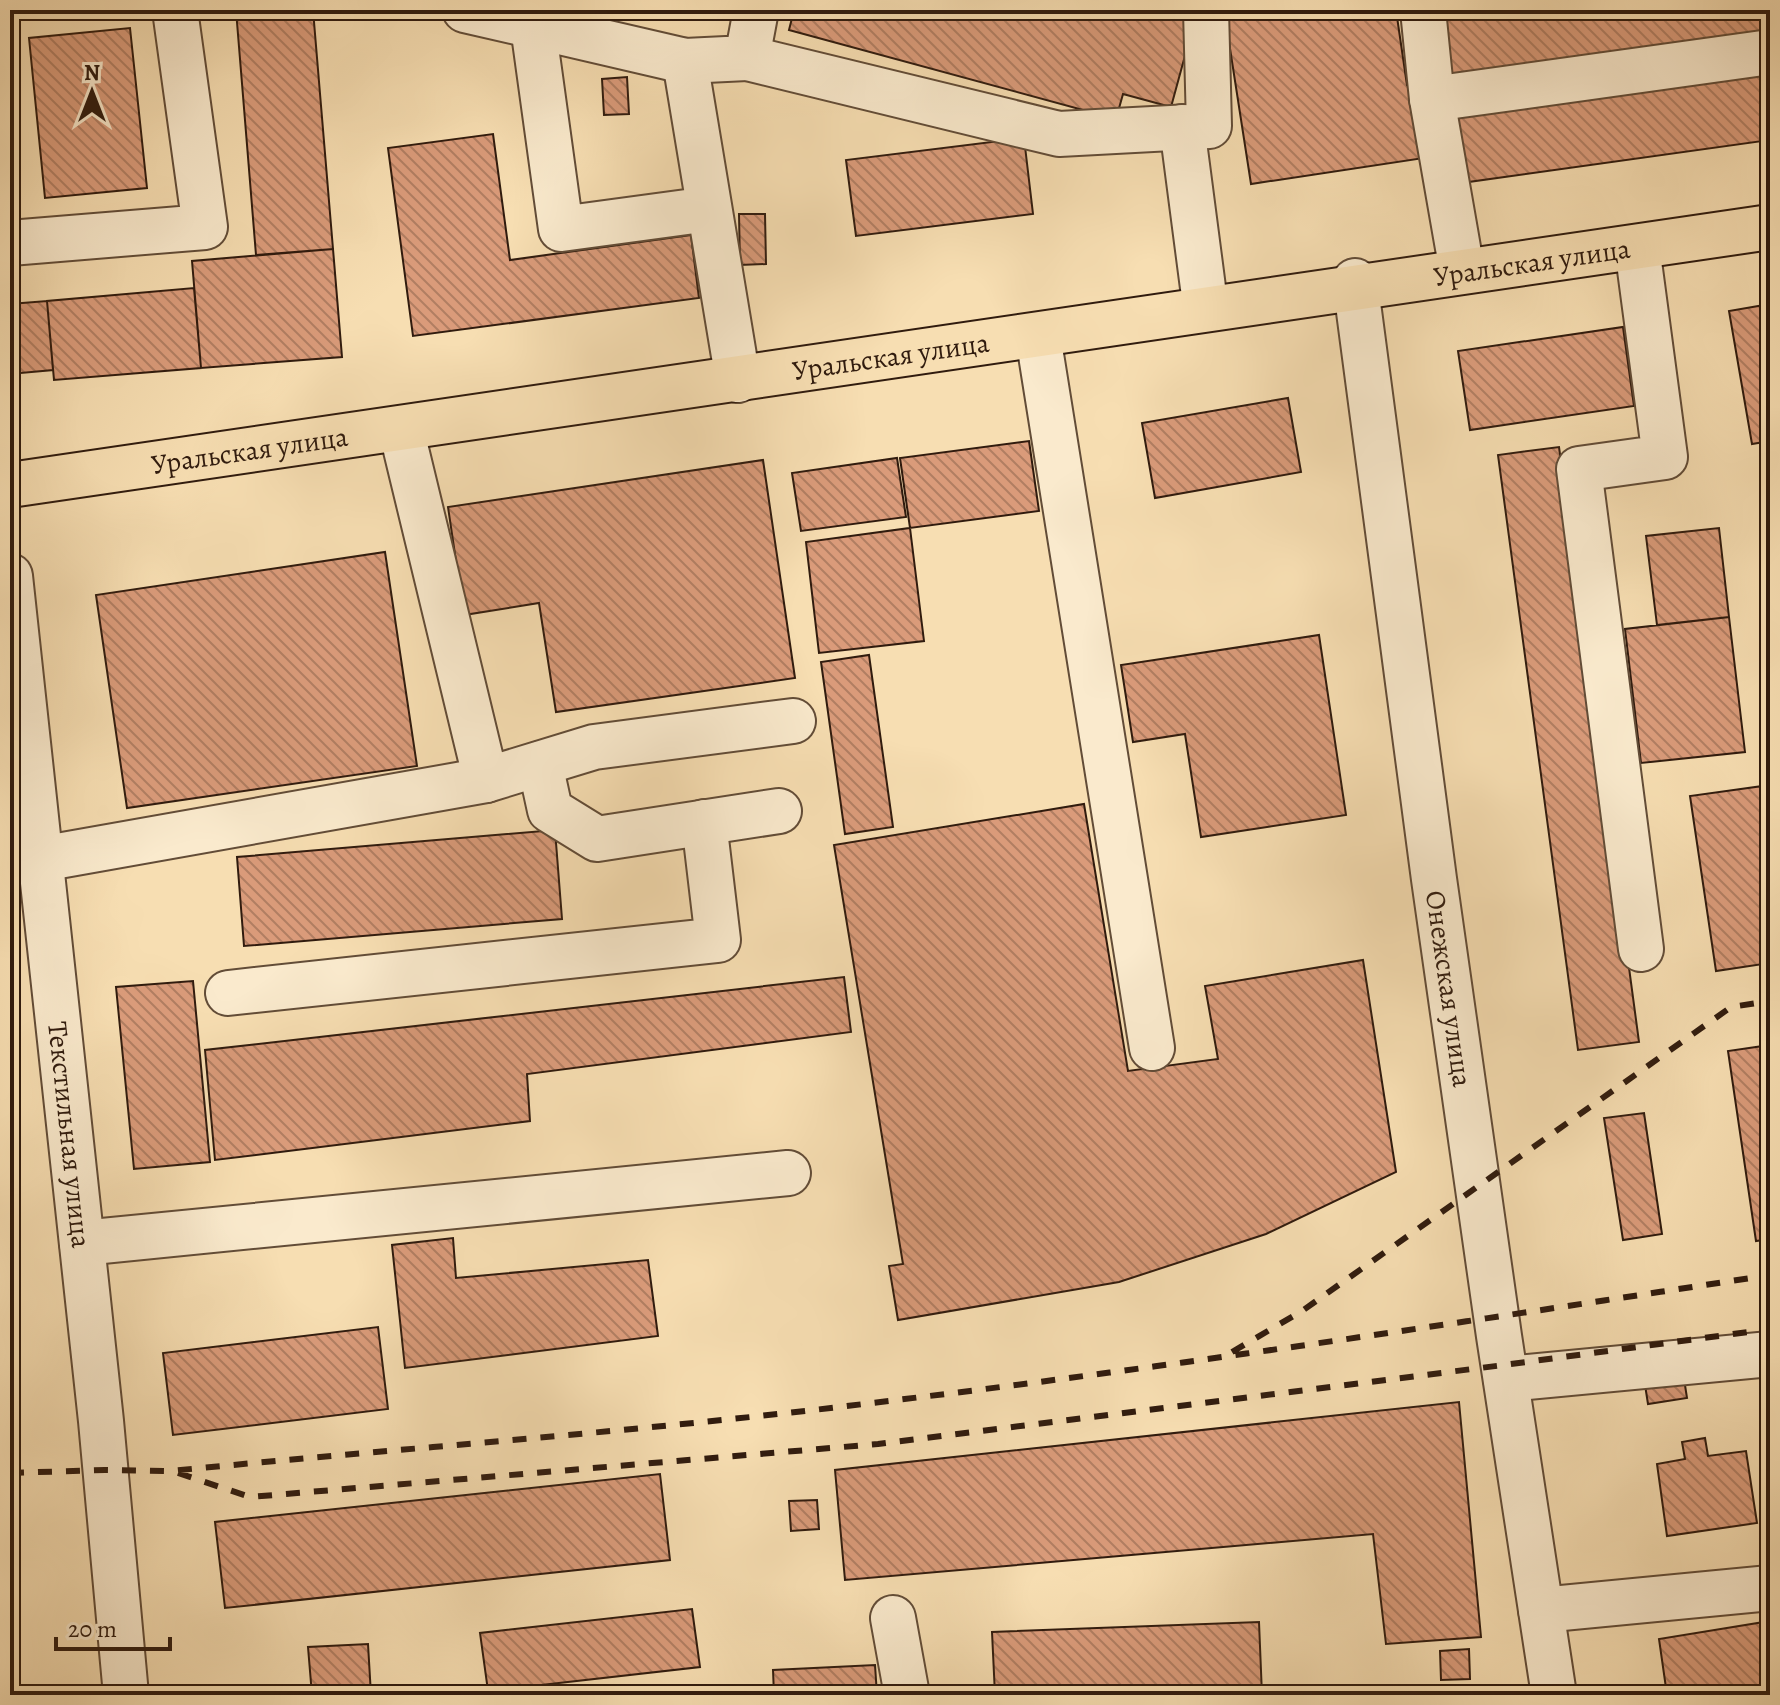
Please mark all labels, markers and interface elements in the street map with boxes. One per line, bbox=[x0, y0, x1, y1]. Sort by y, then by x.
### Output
north arrow bbox=[52, 52, 132, 132]
text: N bbox=[84, 58, 100, 88]
street label: Уральская улица bbox=[1431, 230, 1633, 296]
street label: Уральская улица bbox=[790, 324, 992, 390]
street label: Уральская улица bbox=[149, 418, 351, 484]
street label: Онежская улица bbox=[1416, 888, 1481, 1090]
street label: Текстильная улица bbox=[38, 1020, 100, 1250]
scale bar bbox=[56, 1601, 170, 1651]
text: 20 m bbox=[68, 1613, 117, 1645]

